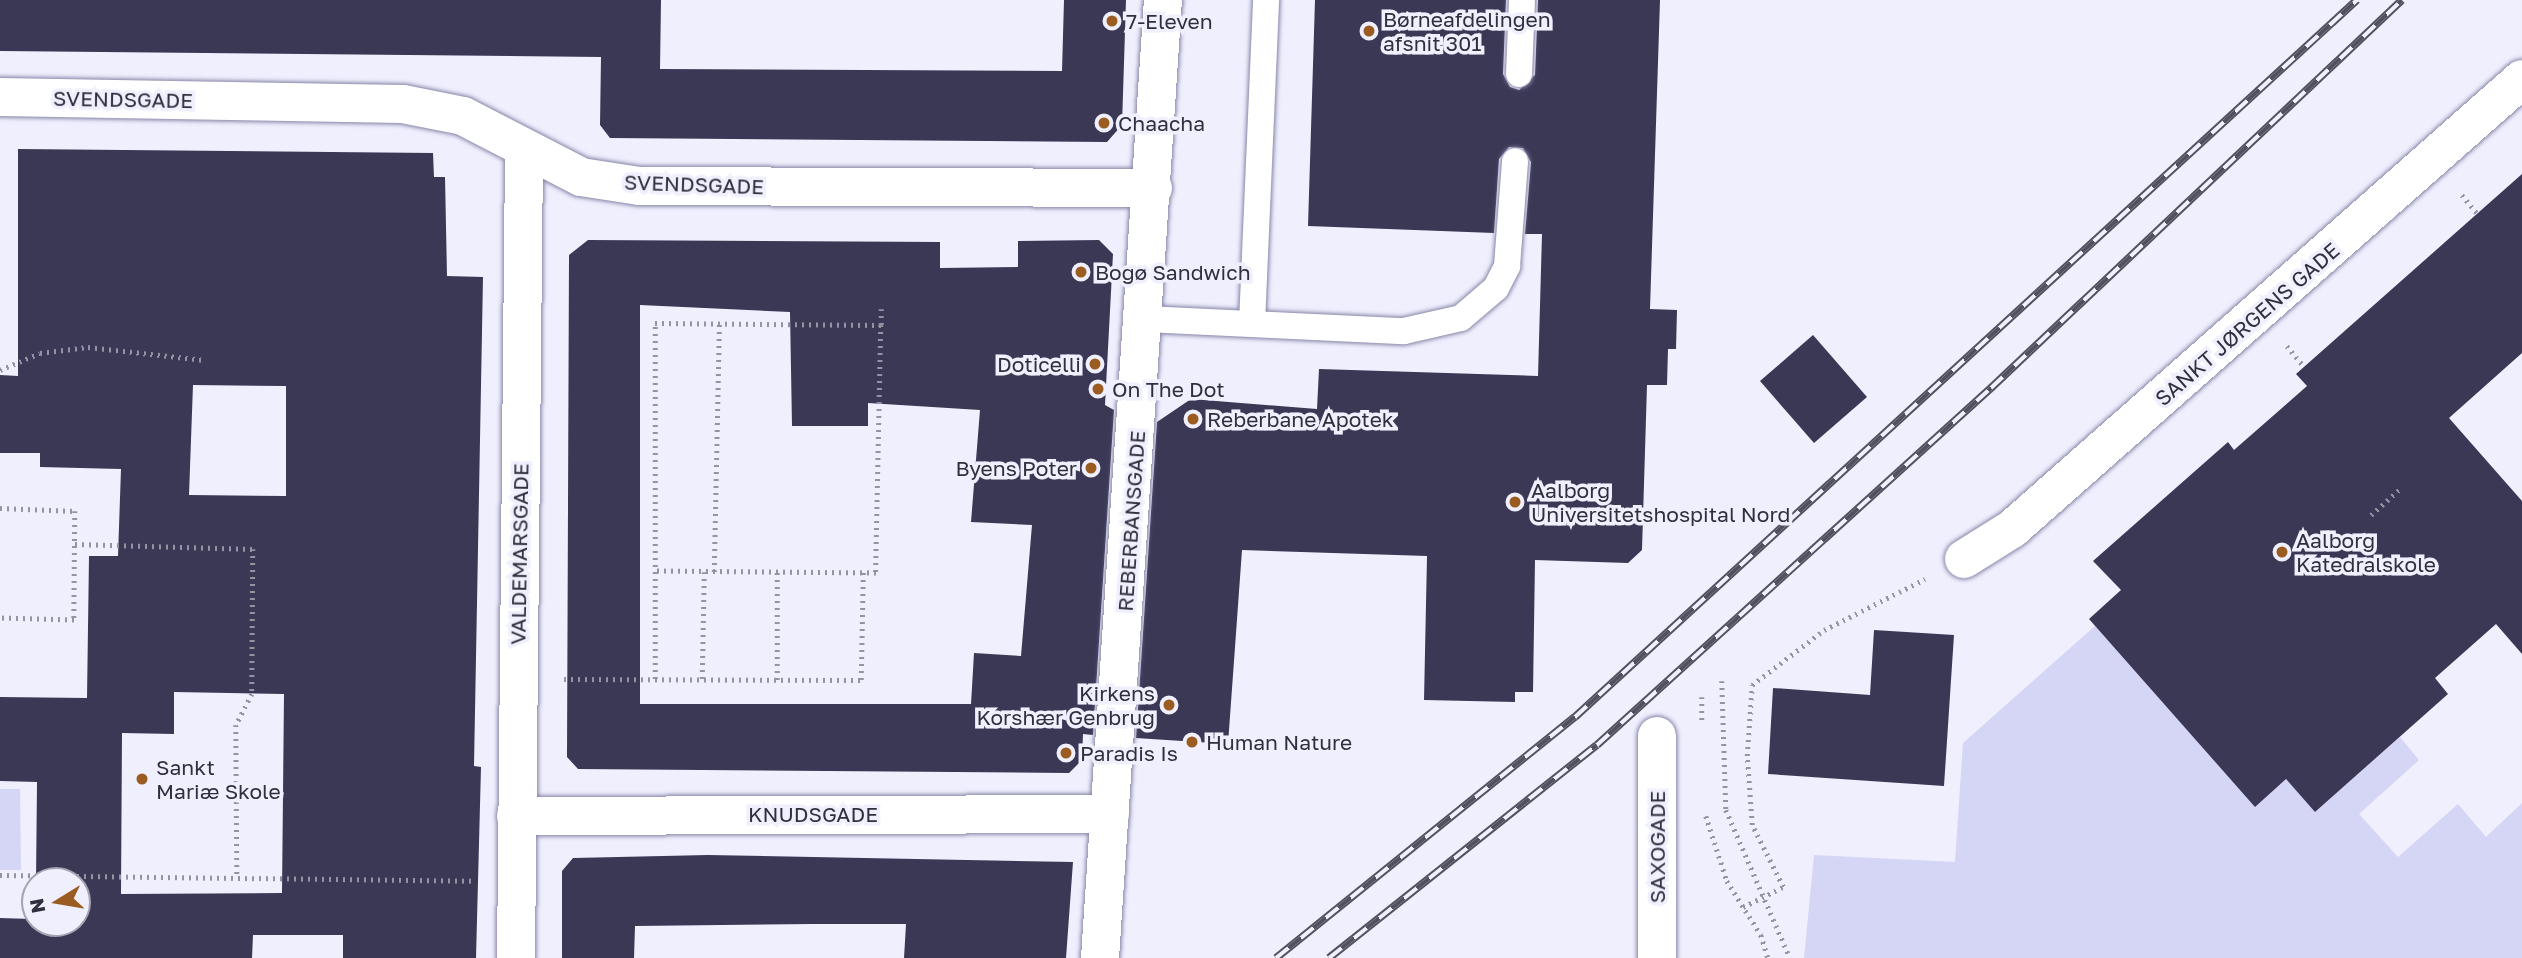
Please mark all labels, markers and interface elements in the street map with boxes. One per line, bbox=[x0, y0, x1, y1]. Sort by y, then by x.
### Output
place label: Børneafdelingen afsnit 301 bbox=[1383, 6, 1551, 56]
place label: 7-Eleven bbox=[1126, 8, 1213, 34]
marker: 7-Eleven bbox=[1104, 13, 1120, 29]
marker: Børneafdelingen afsnit 301 bbox=[1361, 23, 1377, 39]
street label: SVENDSGADE bbox=[53, 85, 193, 113]
place label: Chaacha bbox=[1118, 110, 1205, 136]
marker: Chaacha bbox=[1096, 115, 1112, 131]
street label: SVENDSGADE bbox=[624, 169, 764, 199]
street label: SANKT JØRGENS GADE bbox=[2150, 237, 2344, 411]
place label: Bogø Sandwich bbox=[1095, 259, 1251, 285]
marker: Bogø Sandwich bbox=[1073, 264, 1089, 280]
place label: Doticelli bbox=[997, 351, 1081, 377]
marker: Doticelli bbox=[1087, 356, 1103, 372]
place label: On The Dot bbox=[1112, 376, 1225, 402]
marker: On The Dot bbox=[1090, 381, 1106, 397]
place label: Reberbane Apotek bbox=[1207, 406, 1394, 432]
marker: Reberbane Apotek bbox=[1185, 411, 1201, 427]
street label: REBERBANSGADE bbox=[1112, 430, 1150, 612]
place label: Byens Poter bbox=[955, 455, 1077, 481]
marker: Byens Poter bbox=[1083, 460, 1099, 476]
street label: VALDEMARSGADE bbox=[505, 463, 533, 645]
place label: Aalborg Universitetshospital Nord bbox=[1531, 477, 1790, 527]
marker: Aalborg Universitetshospital Nord bbox=[1505, 492, 1525, 512]
place label: Aalborg Katedralskole bbox=[2296, 527, 2436, 577]
marker: Aalborg Katedralskole bbox=[2274, 544, 2290, 560]
place label: Kirkens Korshær Genbrug bbox=[976, 680, 1155, 730]
marker: Kirkens Korshær Genbrug bbox=[1161, 697, 1177, 713]
place label: Human Nature bbox=[1206, 729, 1352, 755]
marker: Human Nature bbox=[1184, 734, 1200, 750]
place label: Paradis Is bbox=[1080, 740, 1178, 766]
marker: Paradis Is bbox=[1058, 745, 1074, 761]
place label: Sankt Mariæ Skole bbox=[156, 754, 281, 804]
marker: Sankt Mariæ Skole bbox=[134, 771, 150, 787]
street label: SAXOGADE bbox=[1644, 791, 1670, 903]
street label: KNUDSGADE bbox=[748, 801, 878, 827]
north arrow bbox=[21, 867, 91, 937]
text: N bbox=[24, 896, 50, 915]

